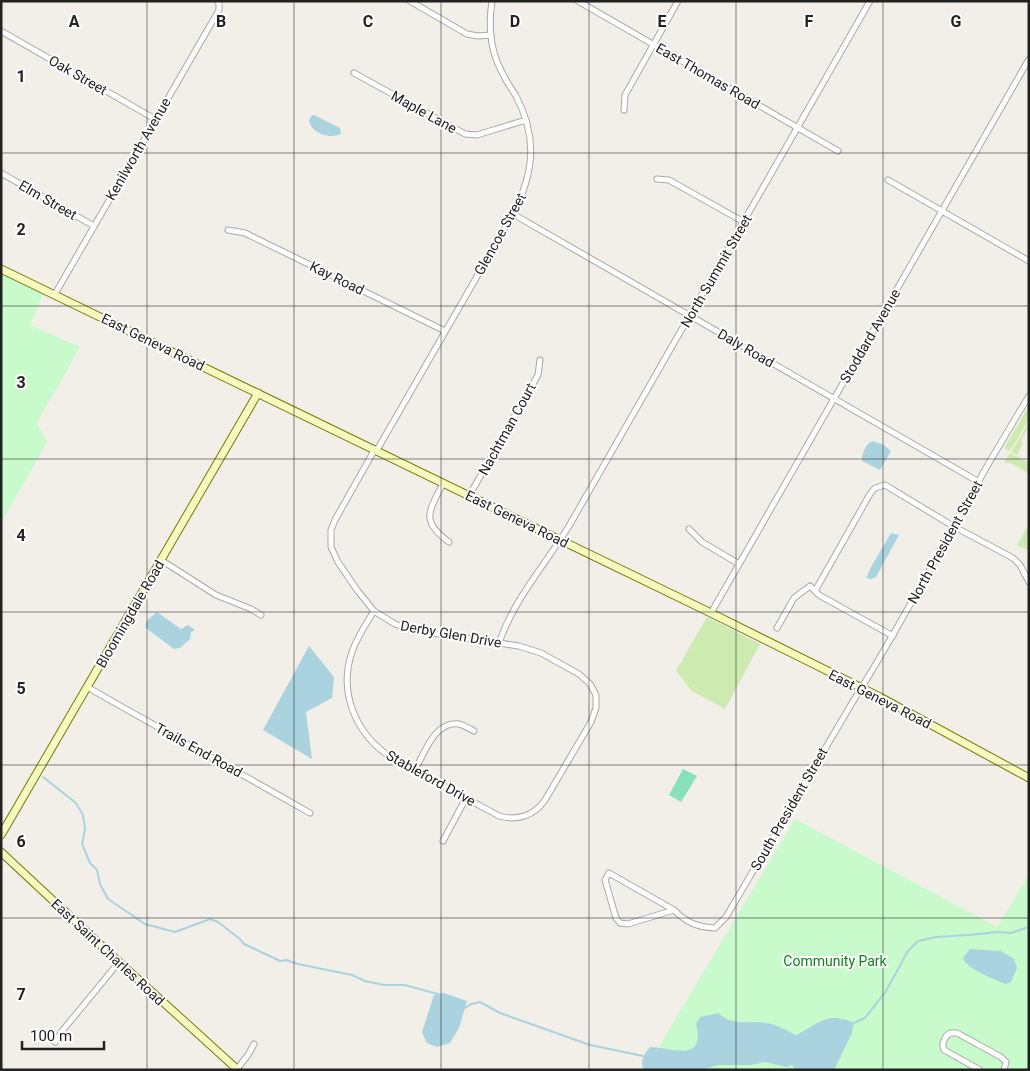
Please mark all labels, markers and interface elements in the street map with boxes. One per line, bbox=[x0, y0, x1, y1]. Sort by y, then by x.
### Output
text: A bbox=[69, 12, 80, 31]
text: B bbox=[216, 12, 226, 31]
text: C bbox=[363, 12, 373, 31]
text: D bbox=[510, 12, 520, 31]
text: E bbox=[658, 12, 667, 31]
text: F bbox=[805, 12, 814, 31]
text: G bbox=[951, 12, 962, 31]
street label: East Thomas Road bbox=[653, 40, 763, 112]
street label: Oak Street bbox=[46, 52, 110, 98]
text: 1 bbox=[16, 67, 26, 86]
street label: Maple Lane bbox=[388, 87, 460, 137]
street label: Kenilworth Avenue bbox=[102, 95, 174, 203]
street label: Elm Street bbox=[16, 177, 80, 223]
street label: Glencoe Street bbox=[471, 190, 529, 278]
street label: North Summit Street bbox=[677, 211, 755, 330]
text: 2 bbox=[16, 220, 26, 239]
street label: Kay Road bbox=[307, 258, 367, 298]
street label: Stoddard Avenue bbox=[837, 286, 903, 386]
street label: East Geneva Road bbox=[99, 310, 207, 374]
street label: Daly Road bbox=[715, 325, 777, 371]
text: 3 bbox=[16, 373, 26, 392]
street label: Nachtman Court bbox=[475, 380, 539, 478]
street label: North President Street bbox=[904, 477, 986, 606]
street label: East Geneva Road bbox=[463, 487, 571, 551]
text: 4 bbox=[16, 526, 26, 545]
street label: Bloomingdale Road bbox=[93, 557, 167, 671]
street label: Derby Glen Drive bbox=[399, 617, 503, 651]
street label: East Geneva Road bbox=[826, 666, 934, 732]
text: 5 bbox=[16, 679, 26, 698]
street label: Trails End Road bbox=[153, 720, 245, 780]
street label: South President Street bbox=[747, 744, 831, 873]
street label: Stableford Drive bbox=[384, 747, 478, 809]
text: 6 bbox=[16, 832, 26, 851]
street label: East Saint Charles Road bbox=[48, 895, 168, 1009]
park label: Community Park bbox=[783, 953, 888, 969]
text: 7 bbox=[16, 985, 26, 1004]
scale bar bbox=[22, 1018, 105, 1050]
text: 100 m bbox=[30, 1027, 72, 1045]

